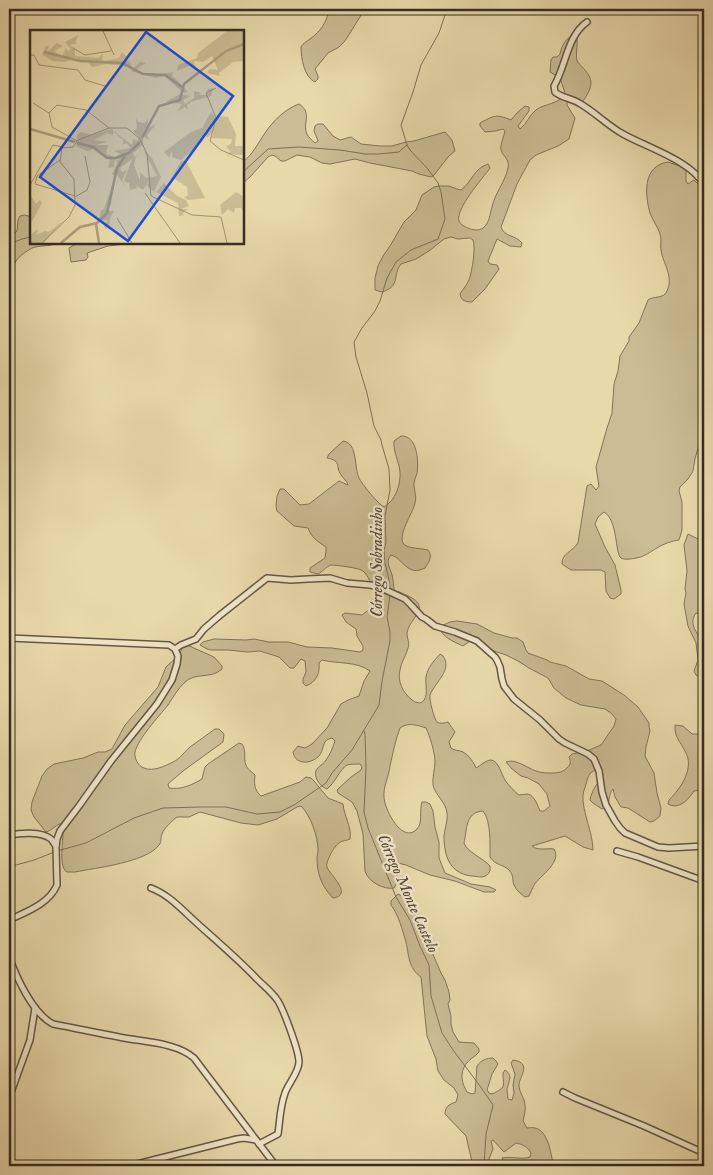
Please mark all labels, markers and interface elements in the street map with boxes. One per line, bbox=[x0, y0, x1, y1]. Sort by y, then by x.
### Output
inset map bbox=[30, 30, 244, 244]
water label: Córrego Sobradinho bbox=[368, 507, 388, 617]
water label: Córrego Monte Castelo bbox=[372, 831, 442, 957]

